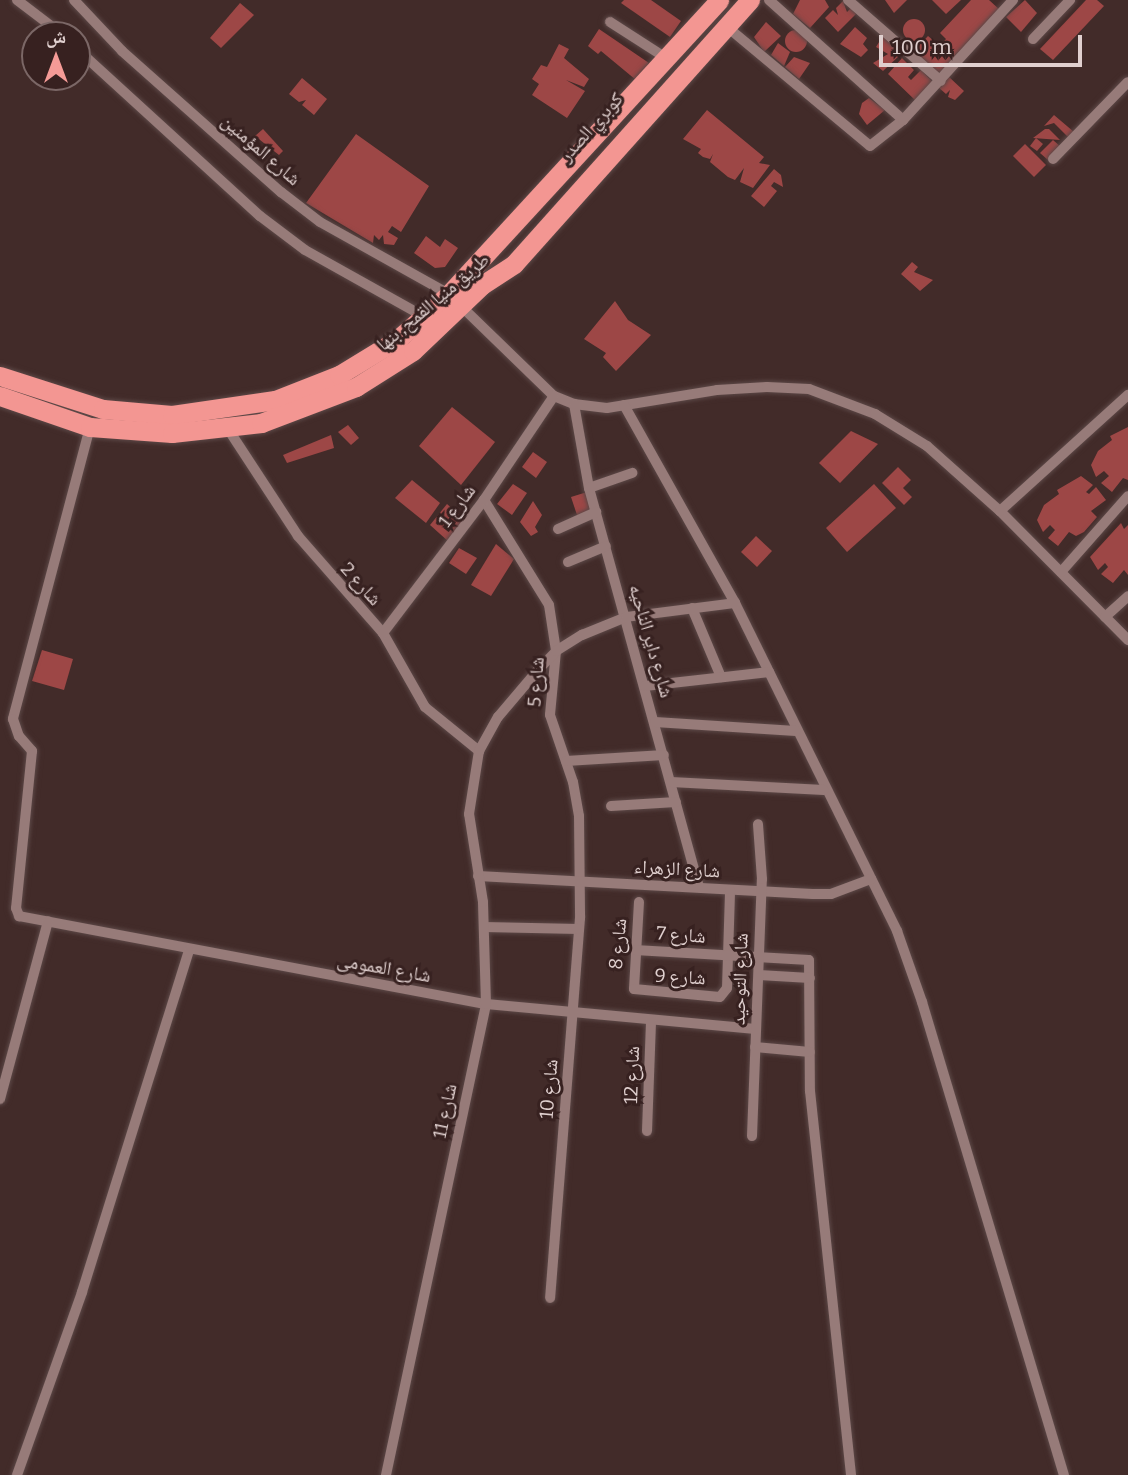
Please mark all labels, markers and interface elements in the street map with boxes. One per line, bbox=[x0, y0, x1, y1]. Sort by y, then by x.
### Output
north arrow bbox=[21, 21, 91, 91]
scale bar bbox=[883, 21, 1086, 65]
text: ش bbox=[46, 25, 66, 48]
text: 100 m bbox=[892, 34, 952, 60]
street label: كوبري الصدر bbox=[554, 88, 628, 166]
street label: شارع المؤمنين bbox=[217, 109, 305, 191]
street label: طريق منيا القمح, بنها bbox=[372, 248, 494, 356]
street label: شارع 1 bbox=[434, 480, 480, 532]
street label: شارع 2 bbox=[336, 558, 386, 610]
street label: شارع داير الناحيه bbox=[624, 582, 678, 700]
street label: شارع 5 bbox=[523, 656, 549, 708]
street label: شارع الزهراء bbox=[633, 855, 721, 883]
street label: شارع 8 bbox=[604, 917, 632, 971]
street label: شارع 7 bbox=[656, 922, 706, 948]
street label: شارع التوحيد bbox=[727, 933, 753, 1025]
street label: شارع العمومى bbox=[335, 949, 433, 987]
street label: شارع 9 bbox=[654, 964, 706, 990]
street label: شارع 12 bbox=[620, 1046, 644, 1104]
street label: شارع 10 bbox=[535, 1058, 563, 1120]
street label: شارع 11 bbox=[428, 1082, 462, 1140]

